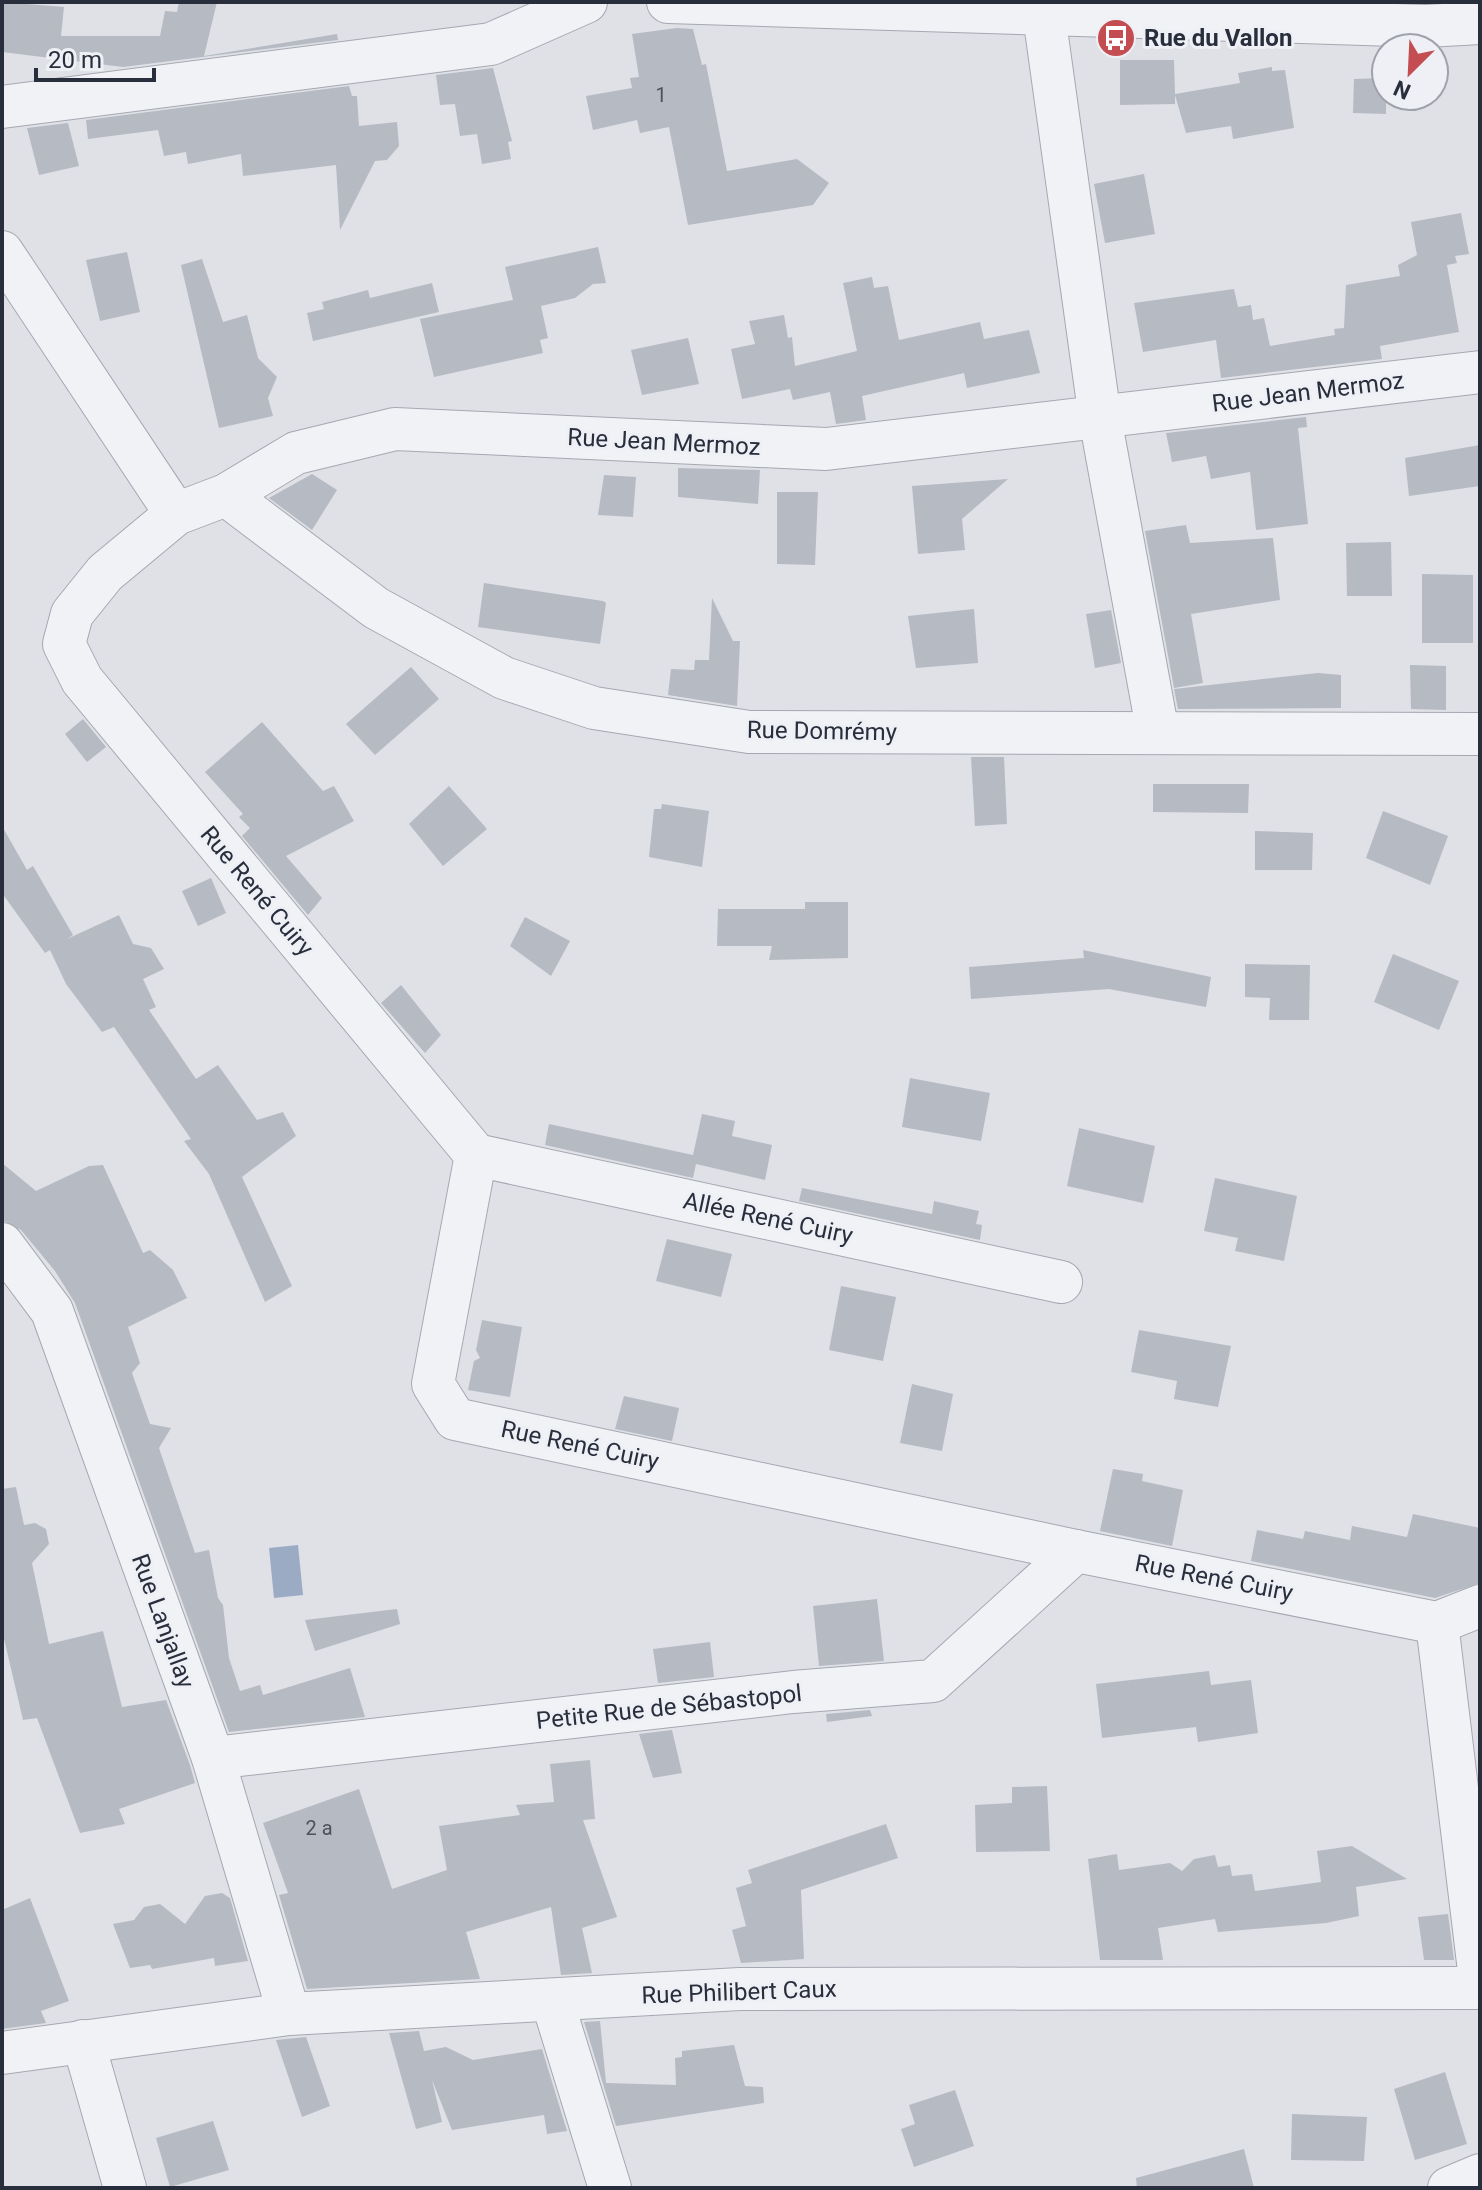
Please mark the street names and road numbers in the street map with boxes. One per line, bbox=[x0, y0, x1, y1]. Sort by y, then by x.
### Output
street label: Rue Jean Mermoz bbox=[1210, 366, 1406, 418]
street label: Rue Jean Mermoz bbox=[567, 423, 761, 461]
street label: Rue Domrémy bbox=[747, 716, 898, 746]
street label: Rue René Cuiry bbox=[195, 821, 320, 962]
street label: Allée René Cuiry bbox=[681, 1186, 856, 1250]
street label: Rue René Cuiry bbox=[499, 1415, 662, 1476]
street label: Rue René Cuiry bbox=[1133, 1549, 1296, 1607]
street label: Rue Lanjallay bbox=[126, 1550, 200, 1692]
street label: Petite Rue de Sébastopol bbox=[535, 1679, 803, 1735]
street label: Rue Philibert Caux bbox=[641, 1975, 837, 2009]

